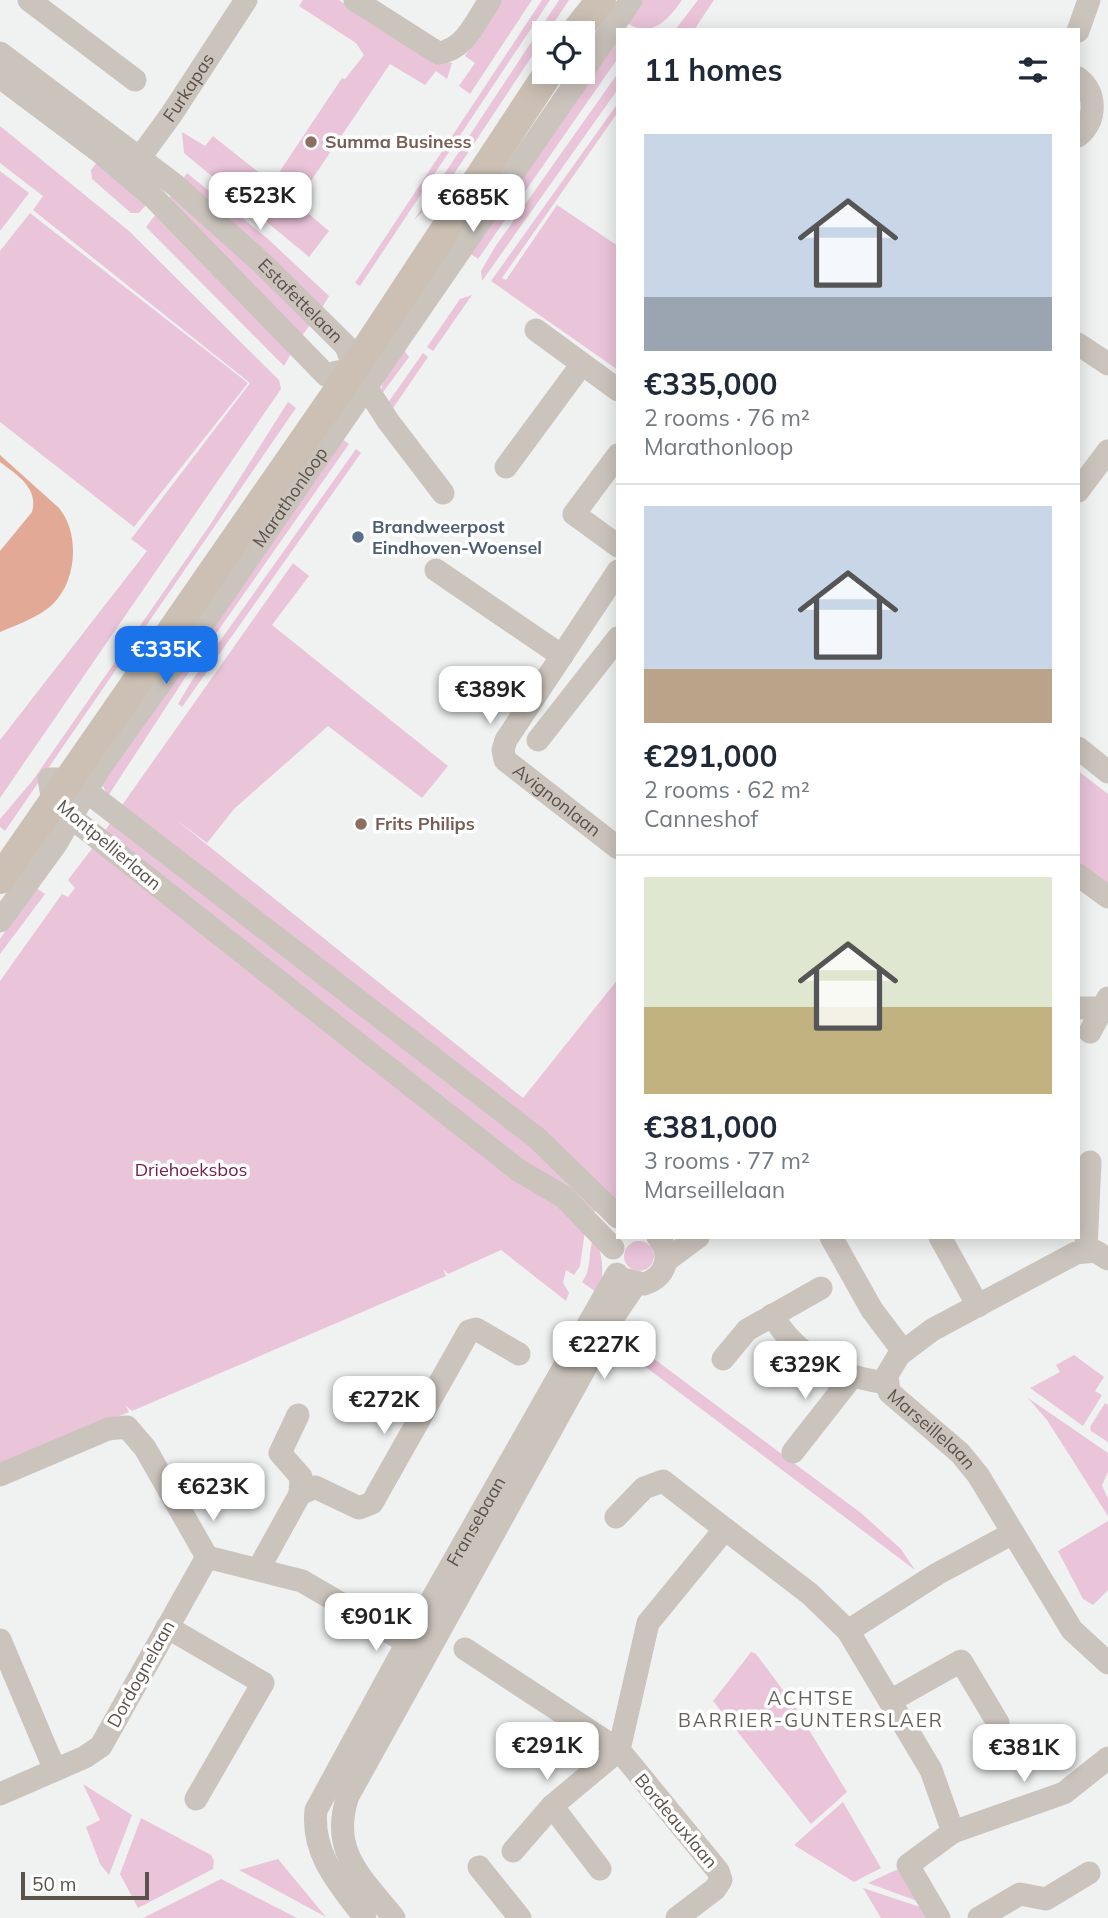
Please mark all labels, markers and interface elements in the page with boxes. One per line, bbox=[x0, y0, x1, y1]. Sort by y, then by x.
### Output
map controls bbox=[532, 21, 595, 84]
button: locate bbox=[532, 21, 595, 84]
street label: Furkapas bbox=[158, 49, 219, 126]
text: 11 homes bbox=[644, 51, 783, 89]
icon: filters bbox=[1014, 51, 1052, 89]
place label: Summa Business bbox=[325, 130, 471, 153]
marker: Summa Business bbox=[303, 134, 319, 150]
pin: €523K bbox=[211, 173, 309, 232]
pin: €685K bbox=[424, 174, 522, 234]
text: €523K bbox=[225, 180, 295, 209]
icon: home bbox=[785, 180, 911, 306]
text: €685K bbox=[438, 182, 508, 211]
street label: Estafettelaan bbox=[253, 254, 348, 348]
text: €335,000 bbox=[644, 365, 777, 403]
text: 2 rooms · 76 m² bbox=[644, 403, 810, 432]
text: Marathonloop bbox=[644, 432, 793, 461]
street label: Marathonloop bbox=[247, 442, 333, 552]
place label: Brandweerpost Eindhoven-Woensel bbox=[372, 515, 542, 559]
marker: Brandweerpost Eindhoven-Woensel bbox=[350, 529, 366, 545]
icon: home bbox=[785, 552, 911, 678]
pin: €335K bbox=[117, 626, 215, 686]
text: €335K bbox=[131, 634, 201, 663]
pin: €389K bbox=[441, 666, 539, 726]
text: €389K bbox=[455, 674, 525, 703]
text: €291,000 bbox=[644, 737, 777, 775]
street label: Avignonlaan bbox=[508, 758, 606, 841]
text: 2 rooms · 62 m² bbox=[644, 775, 810, 804]
street label: Montpellierlaan bbox=[53, 794, 166, 895]
text: Canneshof bbox=[644, 804, 758, 833]
place label: Frits Philips bbox=[375, 812, 475, 835]
marker: Frits Philips bbox=[353, 816, 369, 832]
icon: home bbox=[785, 923, 911, 1049]
text: €381,000 bbox=[644, 1108, 777, 1146]
text: 3 rooms · 77 m² bbox=[644, 1146, 810, 1175]
park label: Driehoeksbos bbox=[135, 1158, 247, 1181]
text: Marseillelaan bbox=[644, 1175, 785, 1204]
pin: €227K bbox=[555, 1322, 653, 1381]
text: €227K bbox=[569, 1329, 639, 1358]
pin: €329K bbox=[756, 1342, 854, 1401]
text: €329K bbox=[770, 1349, 840, 1378]
pin: €272K bbox=[335, 1376, 433, 1436]
text: €272K bbox=[349, 1384, 419, 1413]
street label: Marseillelaan bbox=[883, 1384, 981, 1474]
pin: €623K bbox=[164, 1464, 262, 1523]
text: €623K bbox=[178, 1471, 248, 1500]
street label: Fransebaan bbox=[441, 1472, 510, 1570]
pin: €901K bbox=[327, 1594, 425, 1653]
text: €901K bbox=[341, 1601, 411, 1630]
street label: Dordognelaan bbox=[102, 1616, 179, 1731]
district label: ACHTSE BARRIER-GUNTERSLAER bbox=[678, 1686, 944, 1732]
pin: €291K bbox=[498, 1722, 596, 1782]
pin: €381K bbox=[975, 1724, 1073, 1784]
text: €291K bbox=[512, 1730, 582, 1759]
text: €381K bbox=[989, 1732, 1059, 1761]
street label: Bordeauxlaan bbox=[630, 1769, 723, 1873]
scale bar bbox=[21, 1869, 149, 1901]
text: 50 m bbox=[32, 1872, 76, 1896]

